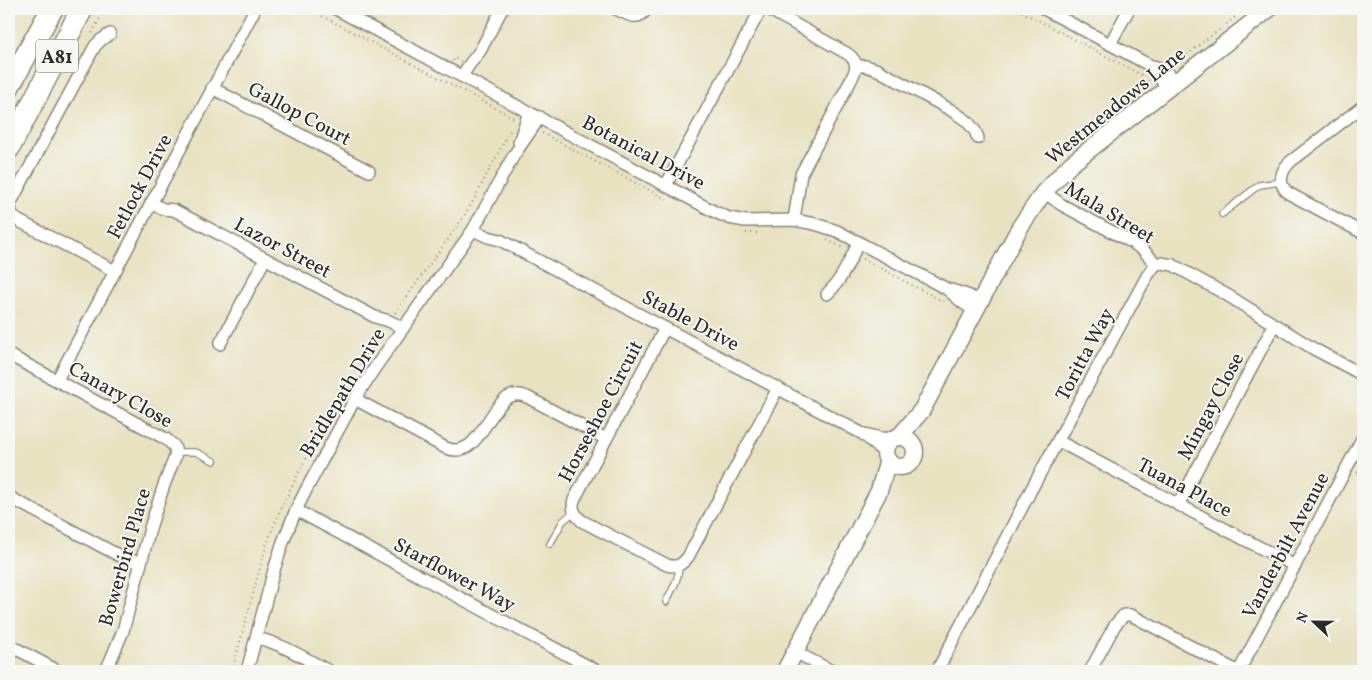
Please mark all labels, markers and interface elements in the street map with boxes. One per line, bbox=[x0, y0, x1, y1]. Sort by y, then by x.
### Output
road number: A81 bbox=[36, 40, 78, 72]
street label: Westmeadows Lane bbox=[1040, 41, 1192, 172]
street label: Gallop Court bbox=[243, 76, 356, 154]
street label: Botanical Drive bbox=[577, 110, 710, 198]
street label: Fetlock Drive bbox=[101, 129, 180, 245]
street label: Mala Street bbox=[1058, 176, 1159, 252]
street label: Lazor Street bbox=[228, 211, 336, 286]
street label: Stable Drive bbox=[636, 284, 744, 359]
street label: Toritta Way bbox=[1050, 303, 1122, 406]
street label: Bridlepath Drive bbox=[294, 323, 393, 463]
street label: Horseshoe Circuit bbox=[552, 336, 651, 488]
street label: Mingay Close bbox=[1172, 348, 1252, 466]
street label: Canary Close bbox=[63, 356, 177, 436]
street label: Tuana Place bbox=[1132, 452, 1236, 525]
street label: Vanderbilt Avenue bbox=[1236, 468, 1337, 624]
street label: Bowerbird Place bbox=[93, 485, 159, 630]
street label: Starflower Way bbox=[388, 532, 520, 620]
north arrow bbox=[1290, 598, 1340, 648]
text: N bbox=[1293, 609, 1314, 626]

